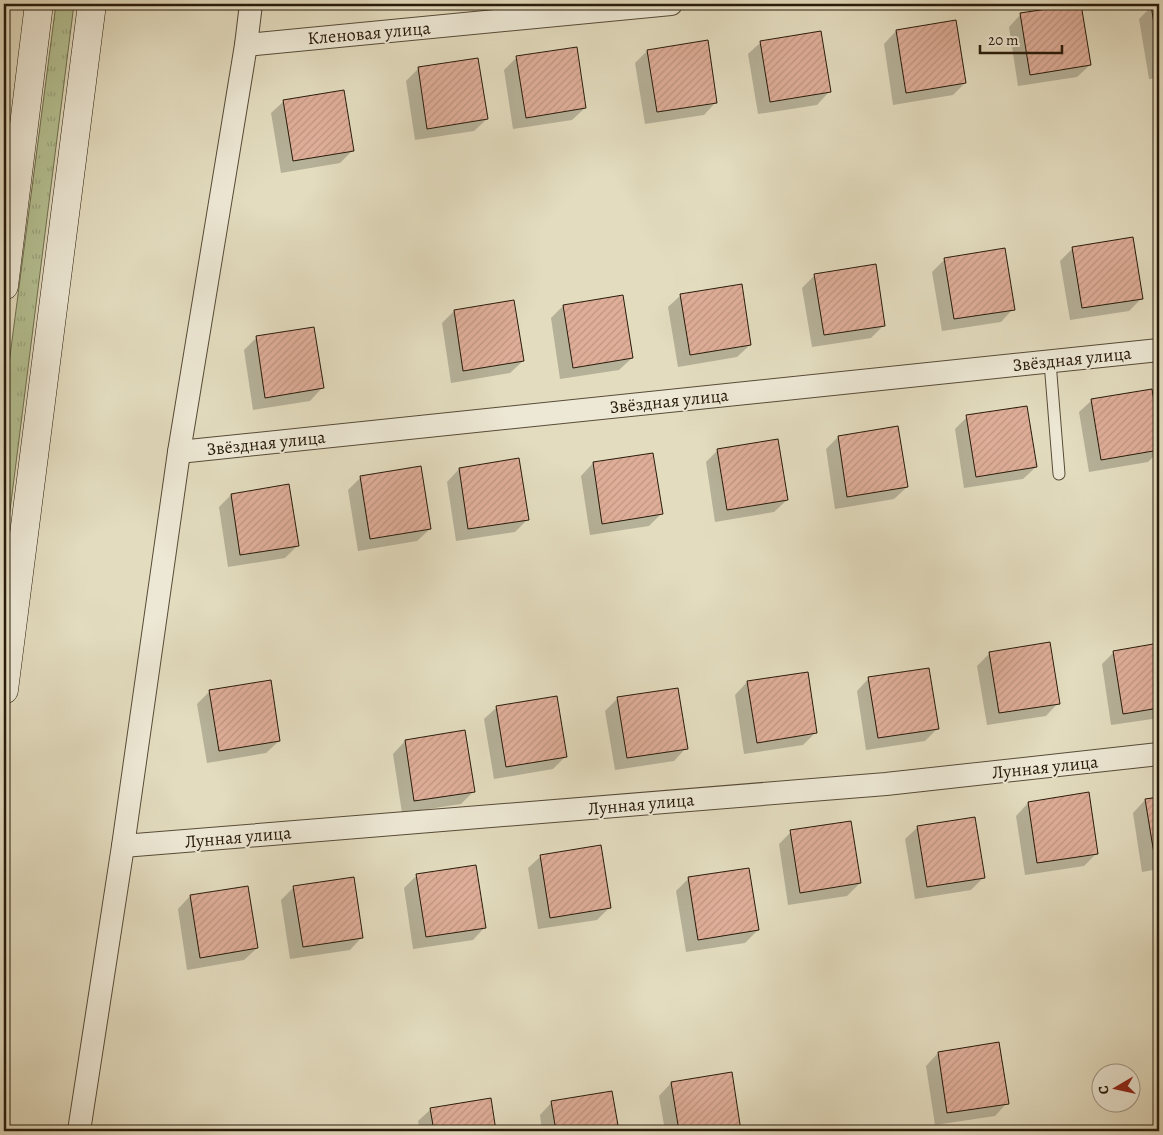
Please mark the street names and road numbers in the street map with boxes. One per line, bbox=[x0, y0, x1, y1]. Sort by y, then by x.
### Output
street label: Кленовая улица bbox=[307, 16, 432, 50]
street label: Звёздная улица bbox=[1011, 341, 1133, 377]
street label: Звёздная улица bbox=[608, 383, 730, 419]
street label: Звёздная улица bbox=[205, 425, 327, 461]
street label: Лунная улица bbox=[991, 749, 1100, 785]
street label: Лунная улица bbox=[587, 787, 696, 821]
street label: Лунная улица bbox=[184, 820, 293, 854]

